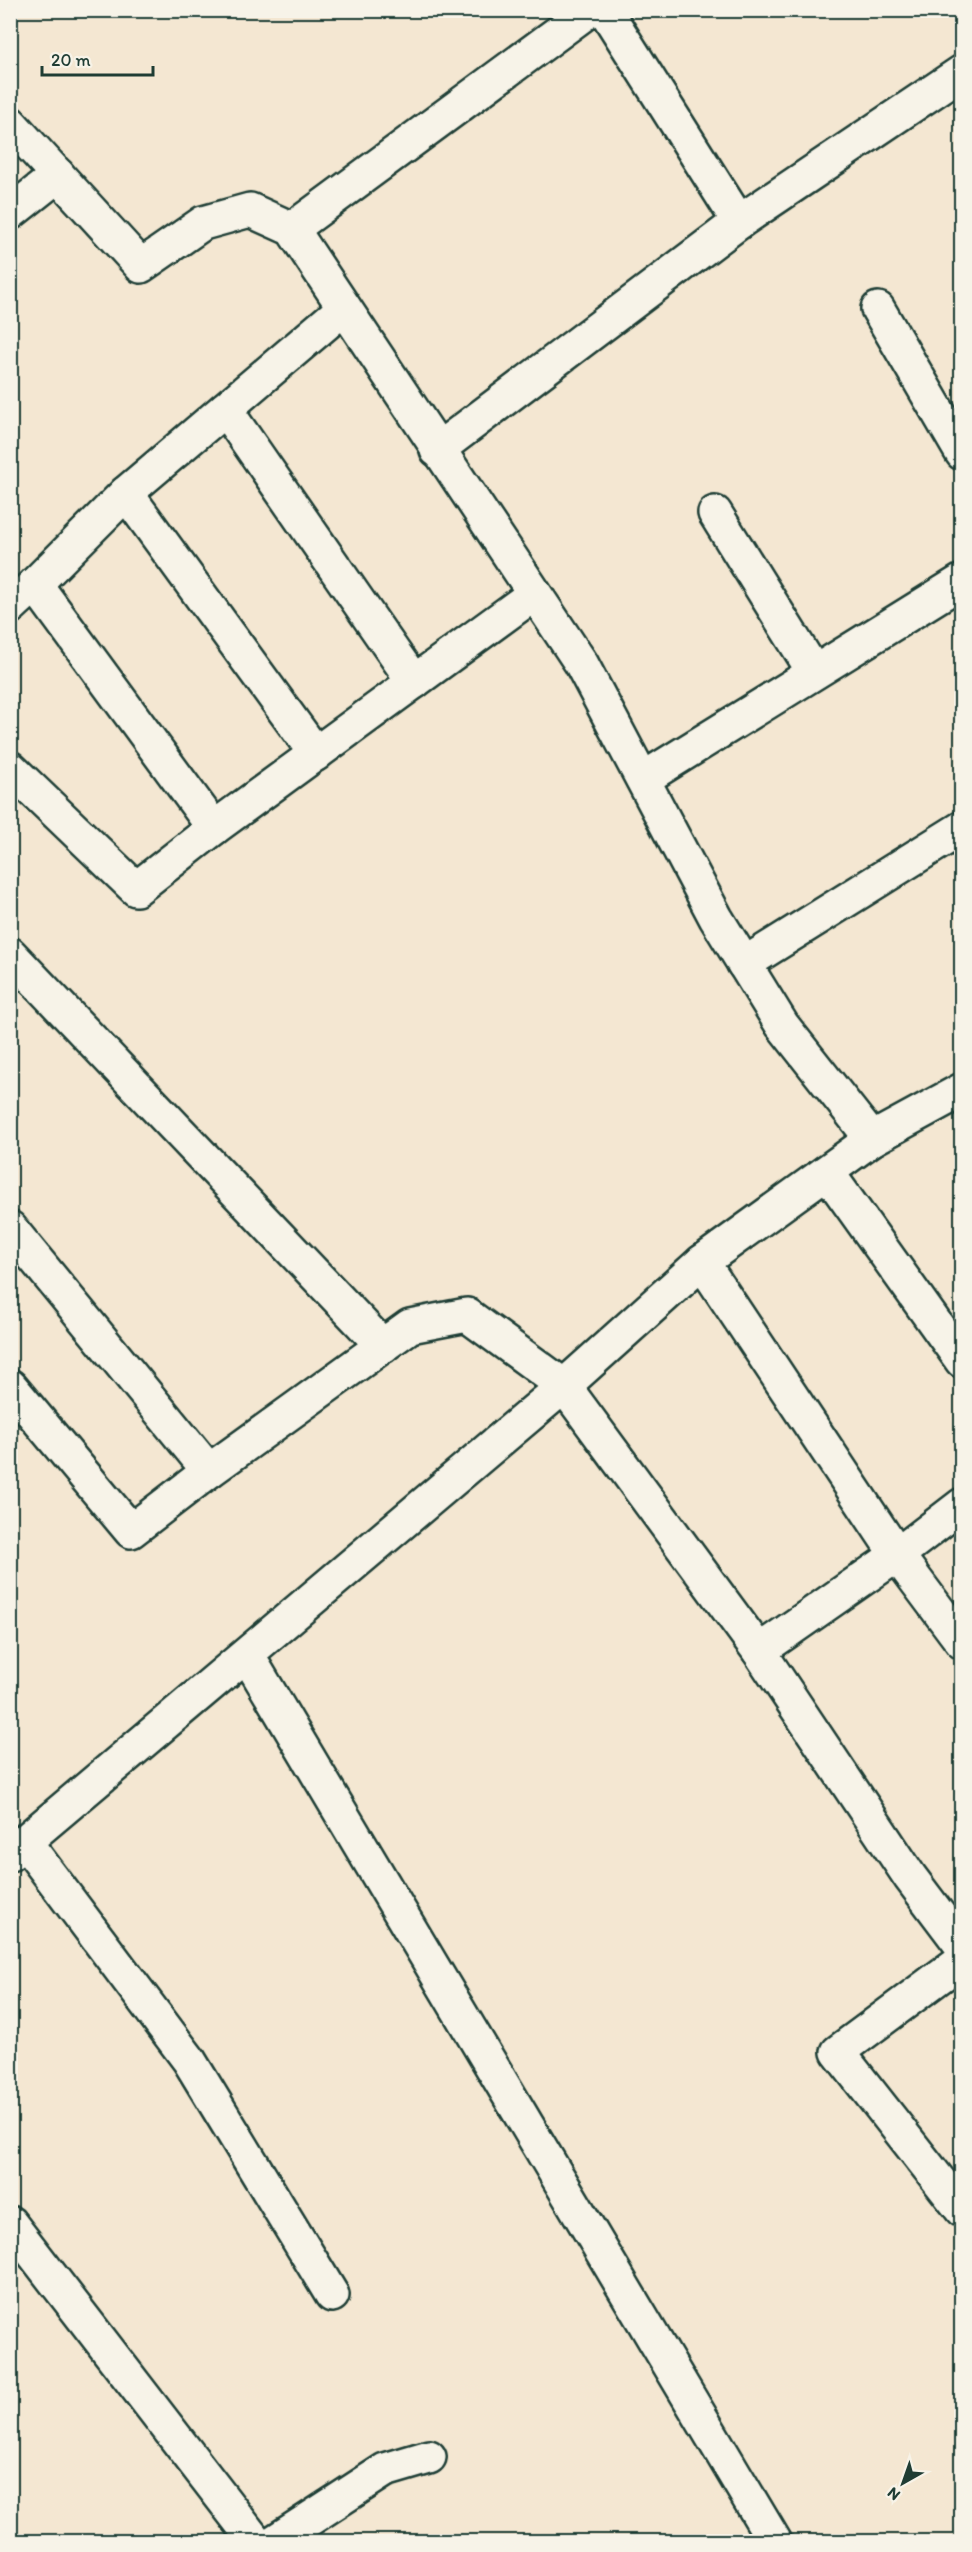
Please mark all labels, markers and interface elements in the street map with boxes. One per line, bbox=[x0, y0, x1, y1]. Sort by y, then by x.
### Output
scale bar bbox=[42, 39, 153, 77]
text: 20 m bbox=[51, 49, 91, 71]
north arrow bbox=[873, 2453, 933, 2513]
text: N bbox=[883, 2483, 904, 2505]

